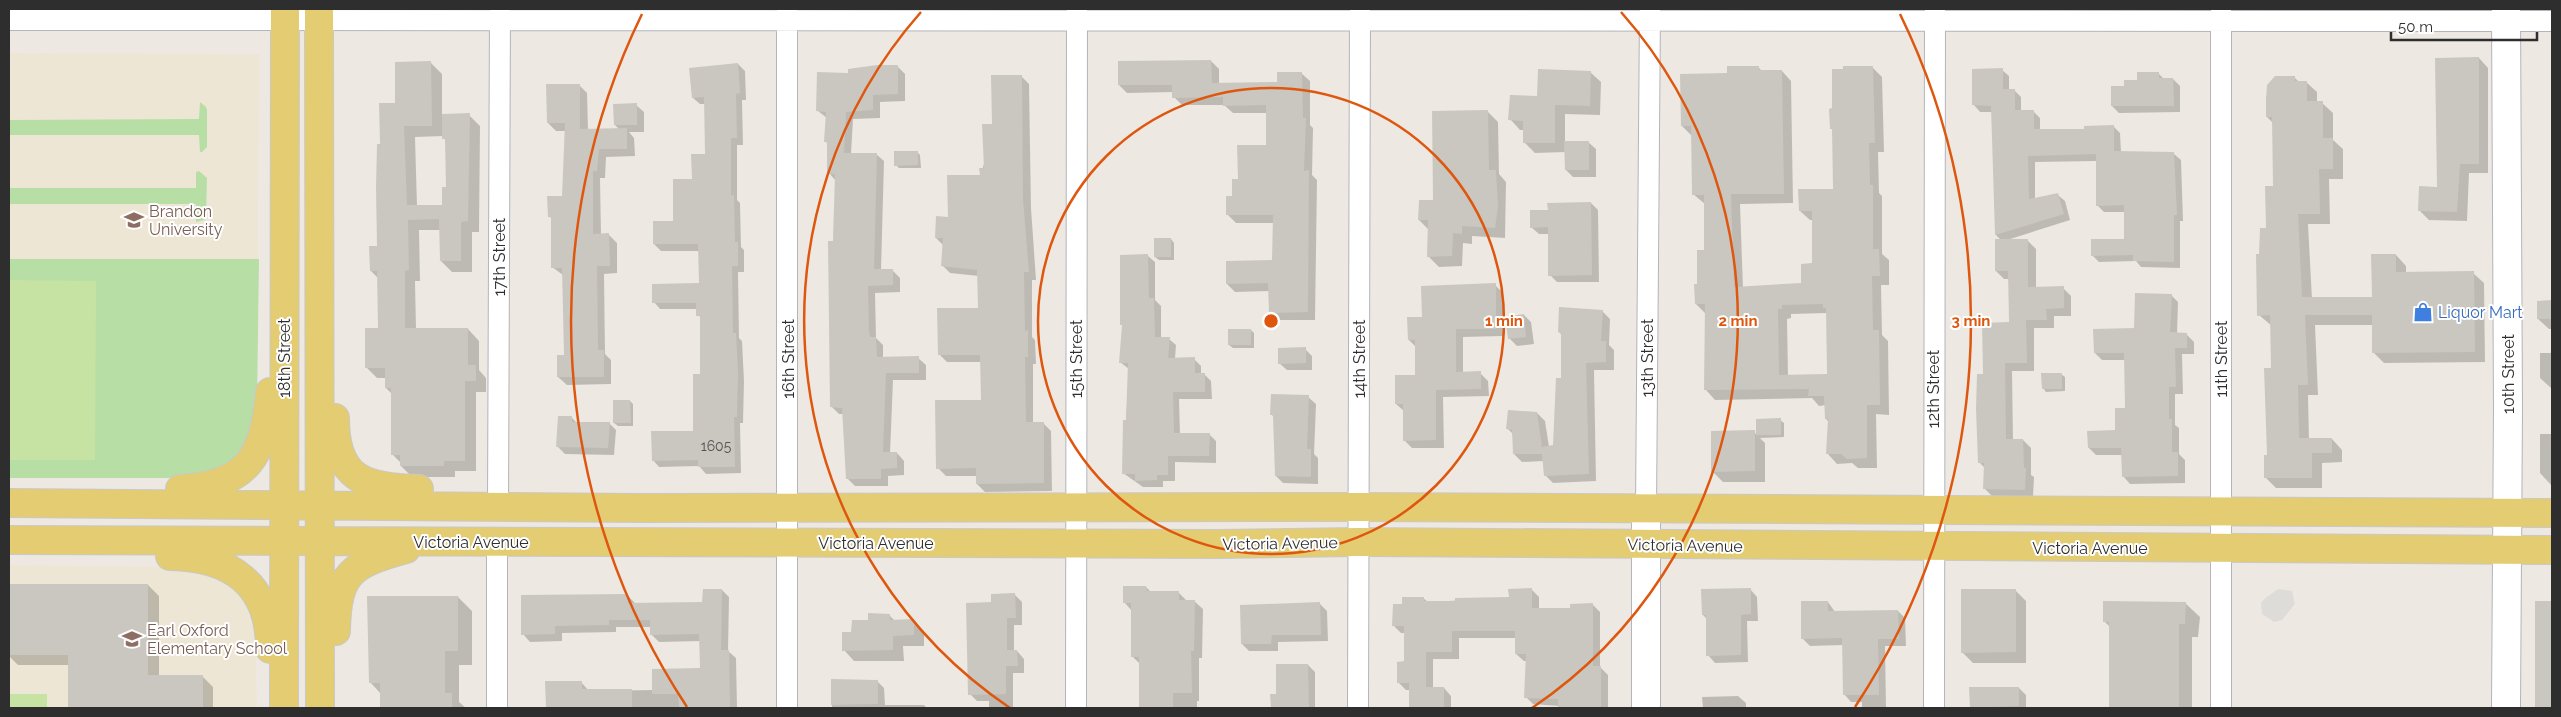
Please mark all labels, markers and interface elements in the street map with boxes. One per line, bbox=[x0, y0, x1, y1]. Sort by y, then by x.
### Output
scale bar bbox=[2391, 10, 2537, 42]
text: 50 m bbox=[2398, 18, 2433, 36]
place label: Brandon University bbox=[149, 202, 223, 239]
school or university icon: Brandon University bbox=[123, 209, 145, 231]
street label: 17th Street bbox=[490, 217, 509, 296]
shop icon: Liquor Mart bbox=[2412, 301, 2434, 323]
place label: Liquor Mart bbox=[2438, 303, 2523, 322]
centre of rings bbox=[1262, 312, 1280, 330]
text: 1 min bbox=[1485, 312, 1523, 330]
text: 2 min bbox=[1719, 312, 1757, 330]
text: 3 min bbox=[1952, 312, 1990, 330]
street label: 18th Street bbox=[275, 318, 294, 398]
street label: 13th Street bbox=[1638, 318, 1657, 397]
street label: 16th Street bbox=[779, 319, 798, 399]
street label: 15th Street bbox=[1067, 319, 1086, 398]
street label: 14th Street bbox=[1350, 319, 1369, 398]
street label: 11th Street bbox=[2212, 320, 2231, 397]
street label: 10th Street bbox=[2499, 333, 2518, 414]
street label: 12th Street bbox=[1924, 349, 1943, 428]
house number: 1605 bbox=[701, 438, 732, 454]
street label: Victoria Avenue bbox=[413, 533, 529, 552]
street label: Victoria Avenue bbox=[1222, 533, 1338, 554]
street label: Victoria Avenue bbox=[818, 534, 934, 553]
street label: Victoria Avenue bbox=[1627, 535, 1743, 556]
street label: Victoria Avenue bbox=[2032, 539, 2148, 558]
place label: Earl Oxford Elementary School bbox=[147, 621, 288, 658]
school or university icon: Earl Oxford Elementary School bbox=[121, 628, 143, 650]

